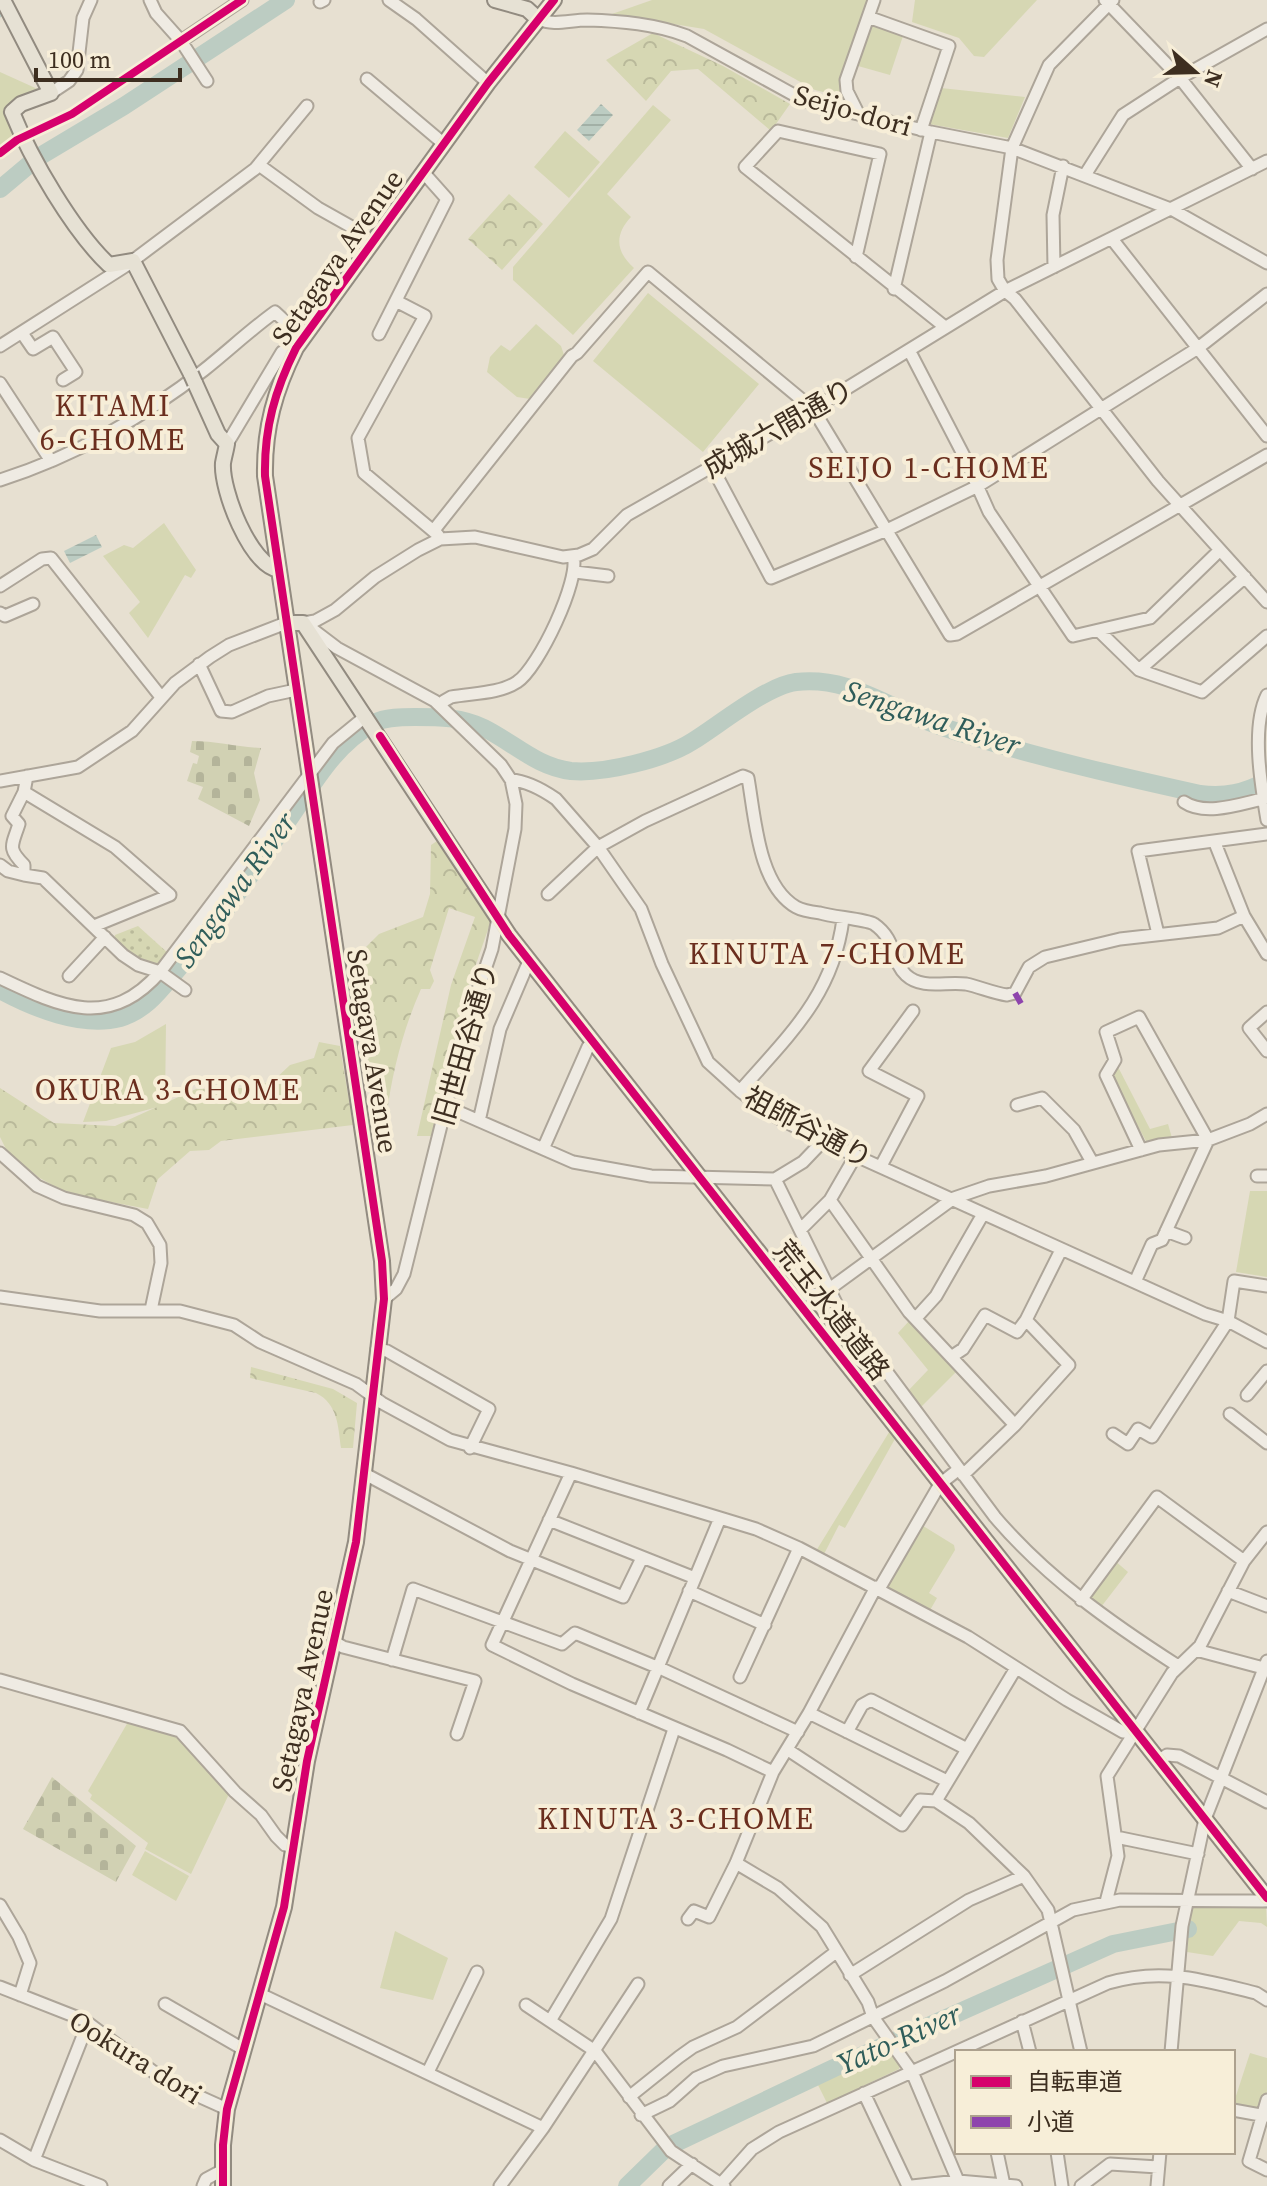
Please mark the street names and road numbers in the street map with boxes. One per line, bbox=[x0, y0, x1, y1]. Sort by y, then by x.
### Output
street label: Seijo-dori bbox=[790, 75, 916, 145]
street label: Setagaya Avenue bbox=[262, 162, 412, 352]
street label: 成城六間通り bbox=[696, 370, 860, 486]
street label: Setagaya Avenue bbox=[338, 946, 408, 1156]
street label: 旧世田谷通り bbox=[424, 958, 506, 1130]
street label: 祖師谷通り bbox=[737, 1077, 879, 1177]
street label: 荒玉水道道路 bbox=[765, 1232, 899, 1388]
street label: Setagaya Avenue bbox=[262, 1585, 342, 1795]
street label: Ookura dori bbox=[62, 2001, 210, 2113]

